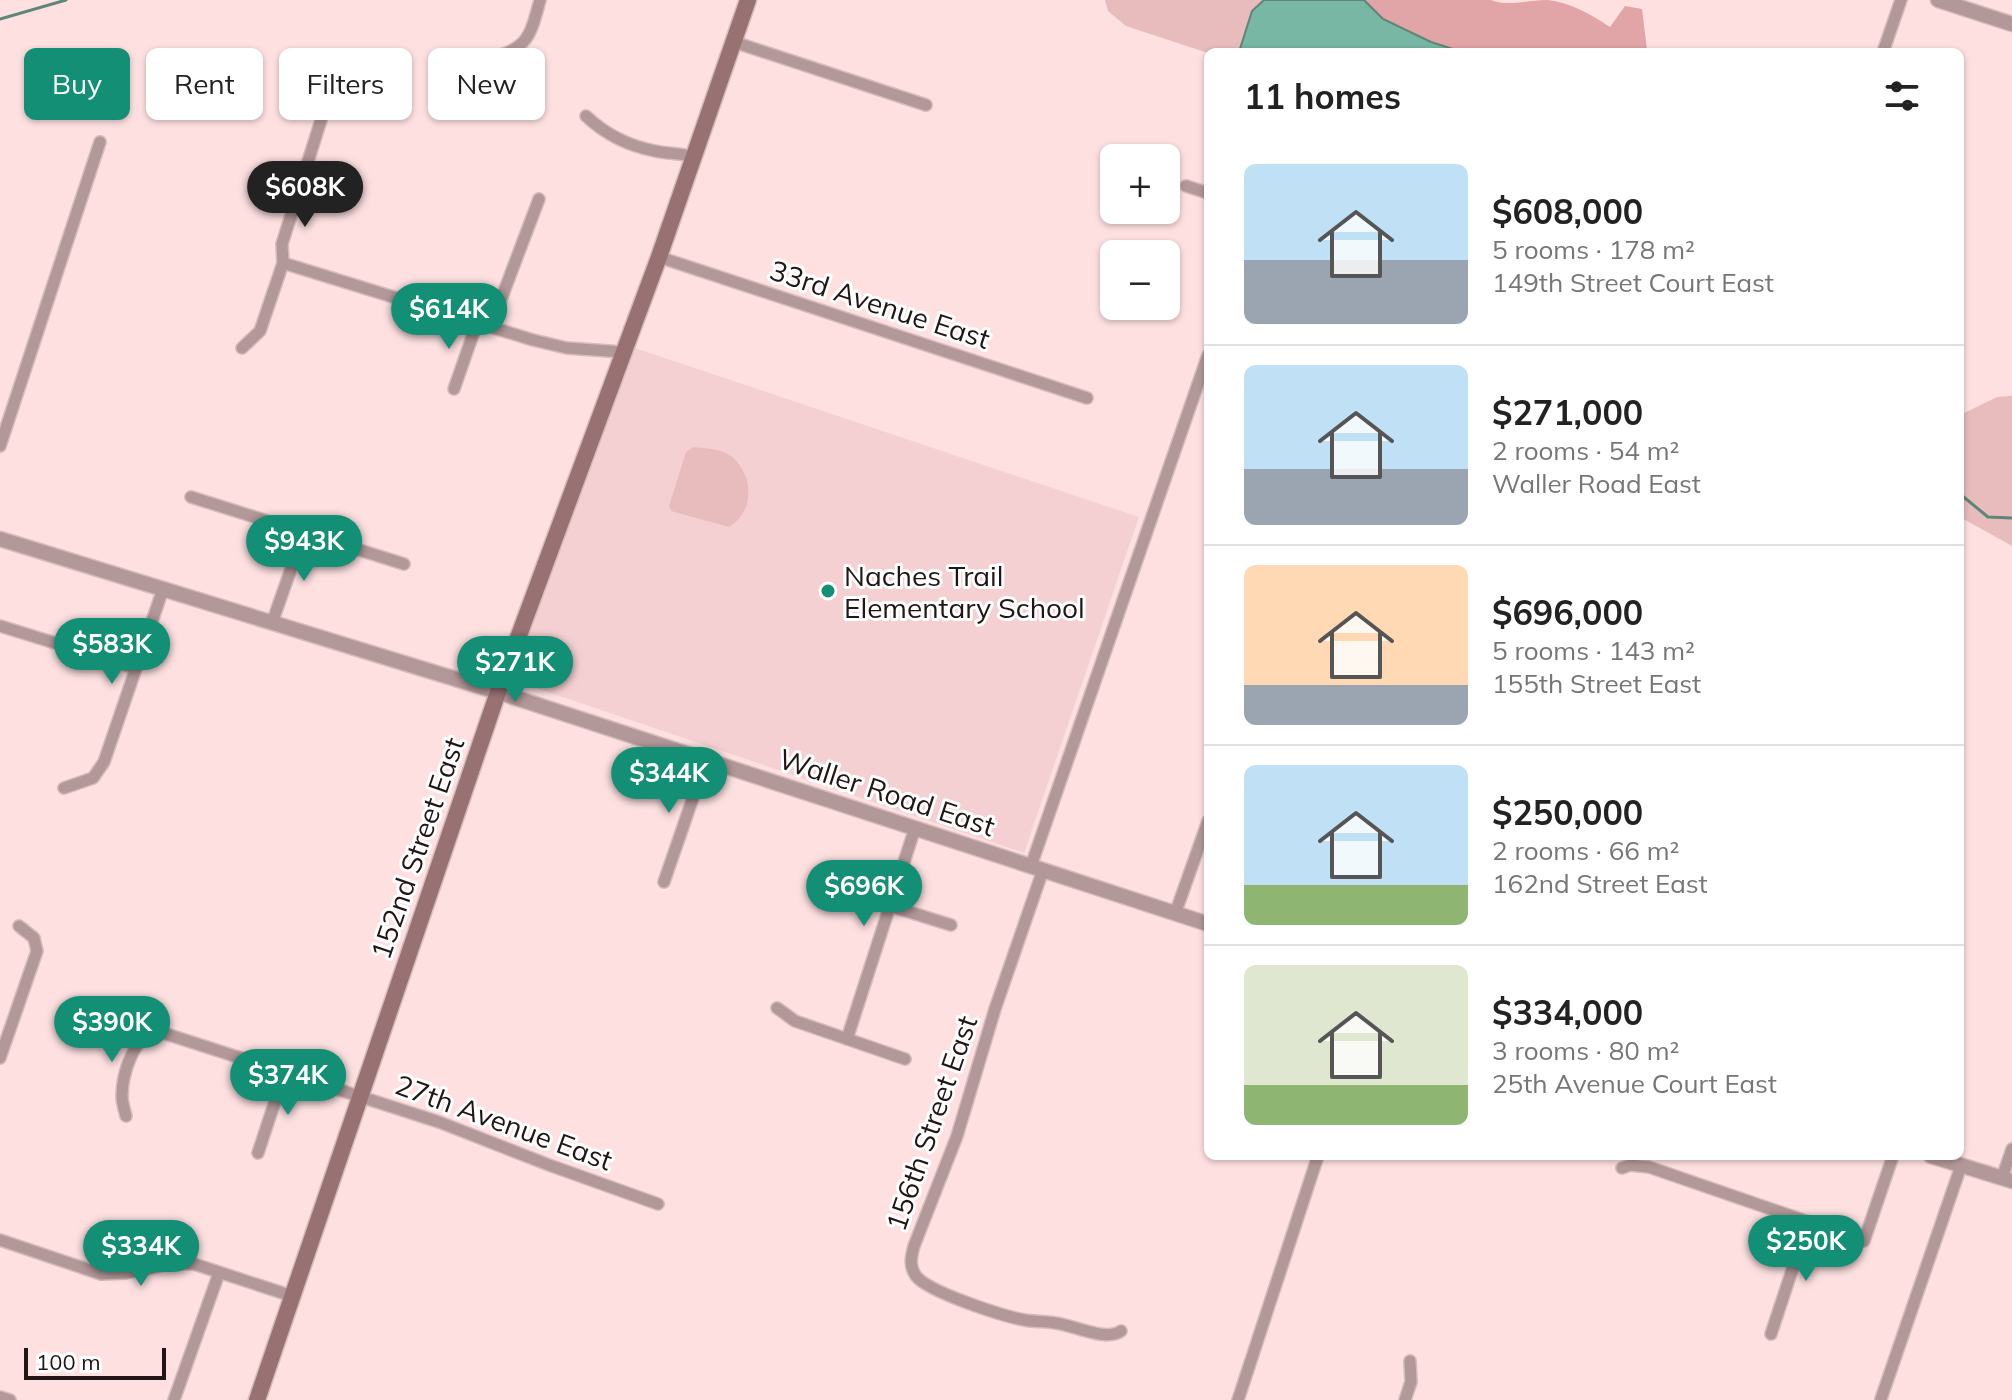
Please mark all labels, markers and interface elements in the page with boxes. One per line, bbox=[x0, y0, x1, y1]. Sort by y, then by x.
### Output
chip: Buy bbox=[24, 48, 130, 120]
chip: Rent bbox=[146, 48, 263, 120]
chip: Filters bbox=[279, 48, 412, 120]
chip: New bbox=[428, 48, 545, 120]
icon: filters bbox=[1880, 74, 1924, 118]
text: 11 homes bbox=[1244, 75, 1401, 118]
map controls bbox=[1100, 144, 1180, 320]
button: + bbox=[1100, 144, 1180, 224]
pin: $608K bbox=[249, 161, 361, 229]
text: $608K bbox=[265, 170, 345, 203]
text: $608,000 bbox=[1492, 190, 1643, 233]
icon: home bbox=[1308, 196, 1404, 292]
text: 5 rooms · 178 m² bbox=[1492, 233, 1695, 266]
button: − bbox=[1100, 240, 1180, 320]
street label: 33rd Avenue East bbox=[766, 252, 995, 356]
text: 149th Street Court East bbox=[1492, 266, 1774, 299]
pin: $614K bbox=[393, 283, 505, 351]
text: $614K bbox=[409, 292, 489, 325]
text: $271,000 bbox=[1492, 391, 1643, 434]
icon: home bbox=[1308, 397, 1404, 493]
text: 2 rooms · 54 m² bbox=[1492, 434, 1679, 467]
text: Waller Road East bbox=[1492, 467, 1701, 500]
pin: $943K bbox=[248, 515, 360, 583]
text: $943K bbox=[264, 524, 344, 557]
place label: Naches Trail Elementary School bbox=[844, 558, 1085, 625]
marker: Naches Trail Elementary School bbox=[819, 582, 837, 600]
text: $696,000 bbox=[1492, 591, 1643, 634]
icon: home bbox=[1308, 597, 1404, 693]
pin: $583K bbox=[56, 618, 168, 686]
text: $583K bbox=[72, 627, 152, 660]
text: 5 rooms · 143 m² bbox=[1492, 634, 1695, 667]
pin: $271K bbox=[459, 636, 571, 704]
text: $271K bbox=[475, 645, 555, 678]
text: 155th Street East bbox=[1492, 667, 1701, 700]
street label: 152nd Street East bbox=[363, 732, 471, 964]
street label: Waller Road East bbox=[775, 741, 1000, 843]
pin: $344K bbox=[613, 747, 725, 815]
text: $344K bbox=[629, 756, 709, 789]
text: $250,000 bbox=[1492, 791, 1643, 834]
icon: home bbox=[1308, 797, 1404, 893]
text: 2 rooms · 66 m² bbox=[1492, 834, 1679, 867]
pin: $696K bbox=[808, 860, 920, 928]
text: 162nd Street East bbox=[1492, 867, 1708, 900]
text: $696K bbox=[824, 869, 904, 902]
text: $334,000 bbox=[1492, 991, 1643, 1034]
pin: $390K bbox=[56, 996, 168, 1064]
icon: home bbox=[1308, 997, 1404, 1093]
text: $390K bbox=[72, 1005, 152, 1038]
street label: 156th Street East bbox=[878, 1011, 984, 1235]
text: 3 rooms · 80 m² bbox=[1492, 1034, 1679, 1067]
pin: $374K bbox=[232, 1049, 344, 1117]
text: $374K bbox=[248, 1058, 328, 1091]
street label: 27th Avenue East bbox=[391, 1066, 618, 1178]
text: 25th Avenue Court East bbox=[1492, 1067, 1777, 1100]
pin: $250K bbox=[1750, 1215, 1862, 1283]
pin: $334K bbox=[85, 1220, 197, 1288]
text: $250K bbox=[1766, 1224, 1846, 1257]
text: $334K bbox=[101, 1229, 181, 1262]
scale bar bbox=[24, 1344, 166, 1380]
text: 100 m bbox=[36, 1348, 101, 1376]

